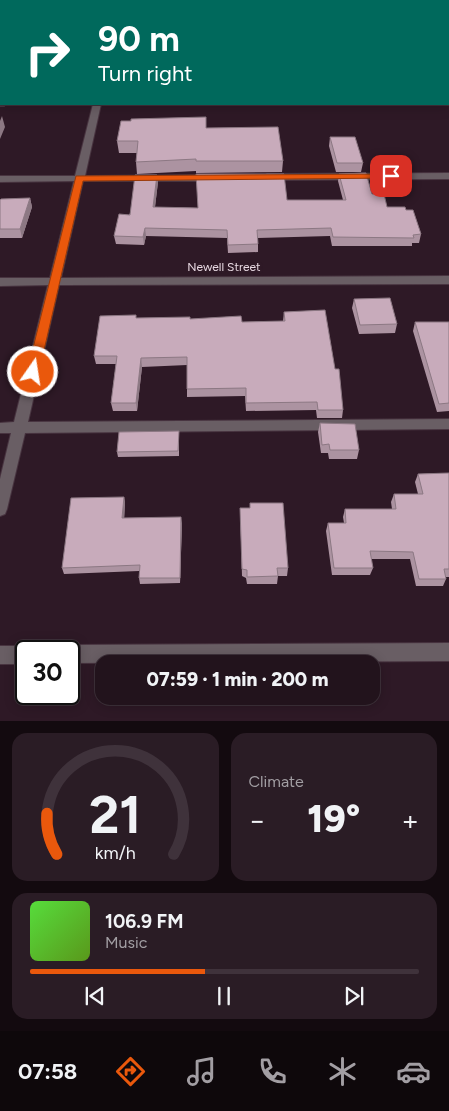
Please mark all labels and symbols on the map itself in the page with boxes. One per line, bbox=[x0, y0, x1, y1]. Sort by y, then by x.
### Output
pin bbox=[370, 155, 412, 197]
street label: Newell Street bbox=[187, 260, 261, 274]
position arrow bbox=[6.0, 345, 58.0, 397]
speed limit sign: 30 bbox=[15, 640, 80, 705]

